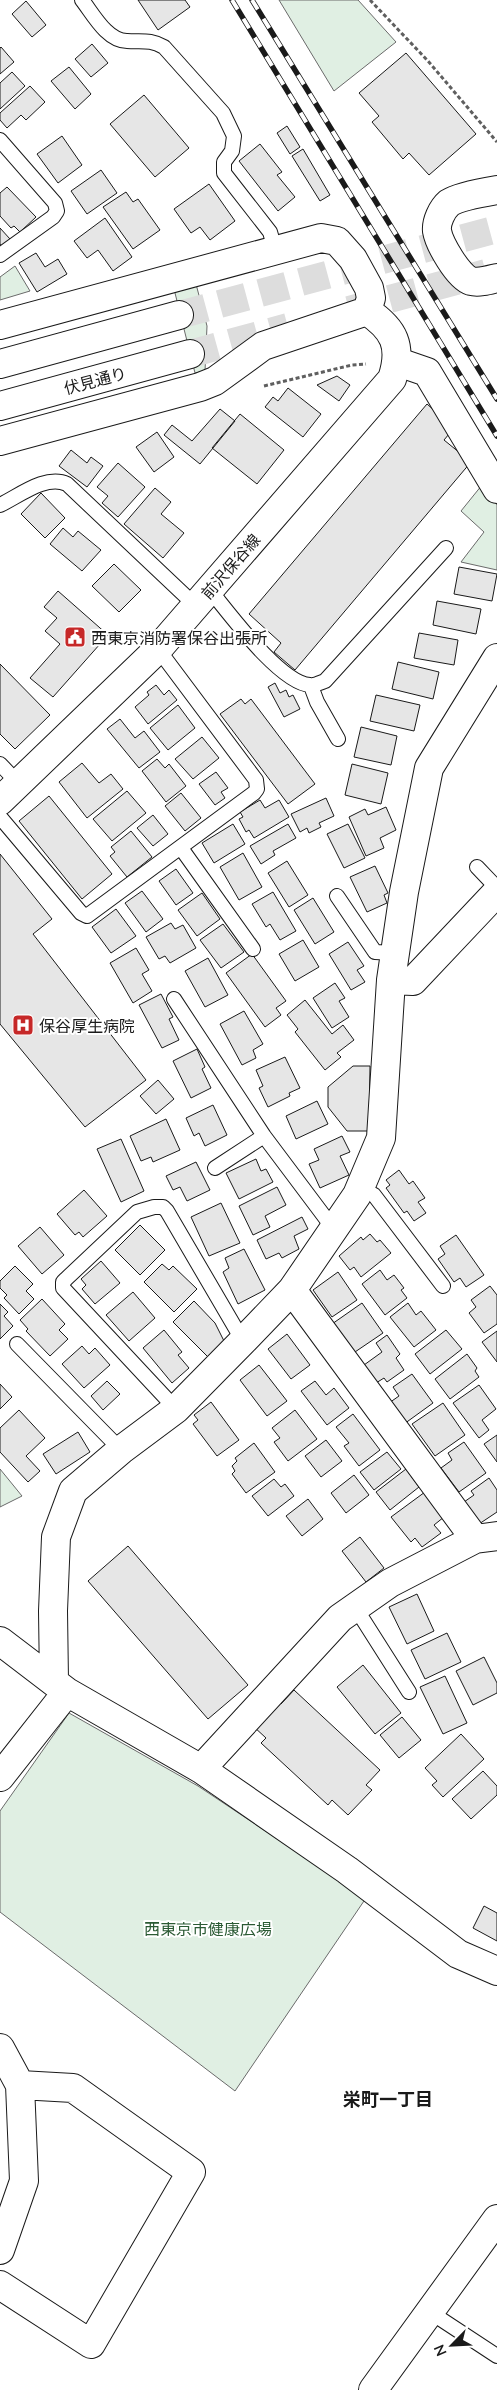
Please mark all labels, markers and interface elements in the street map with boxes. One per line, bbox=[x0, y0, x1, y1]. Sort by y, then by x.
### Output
street label: 伏見通り bbox=[62, 363, 128, 397]
street label: 前沢保谷線 bbox=[197, 530, 263, 602]
public building icon: 西東京消防署保谷出張所 bbox=[63, 625, 87, 649]
place label: 西東京消防署保谷出張所 bbox=[91, 628, 267, 647]
hospital icon: 保谷厚生病院 bbox=[11, 1013, 35, 1037]
place label: 保谷厚生病院 bbox=[39, 1016, 135, 1035]
park label: 西東京市健康広場 bbox=[144, 1919, 272, 1938]
district label: 栄町一丁目 bbox=[343, 2088, 433, 2110]
north arrow bbox=[427, 2320, 477, 2370]
text: N bbox=[430, 2342, 450, 2359]

